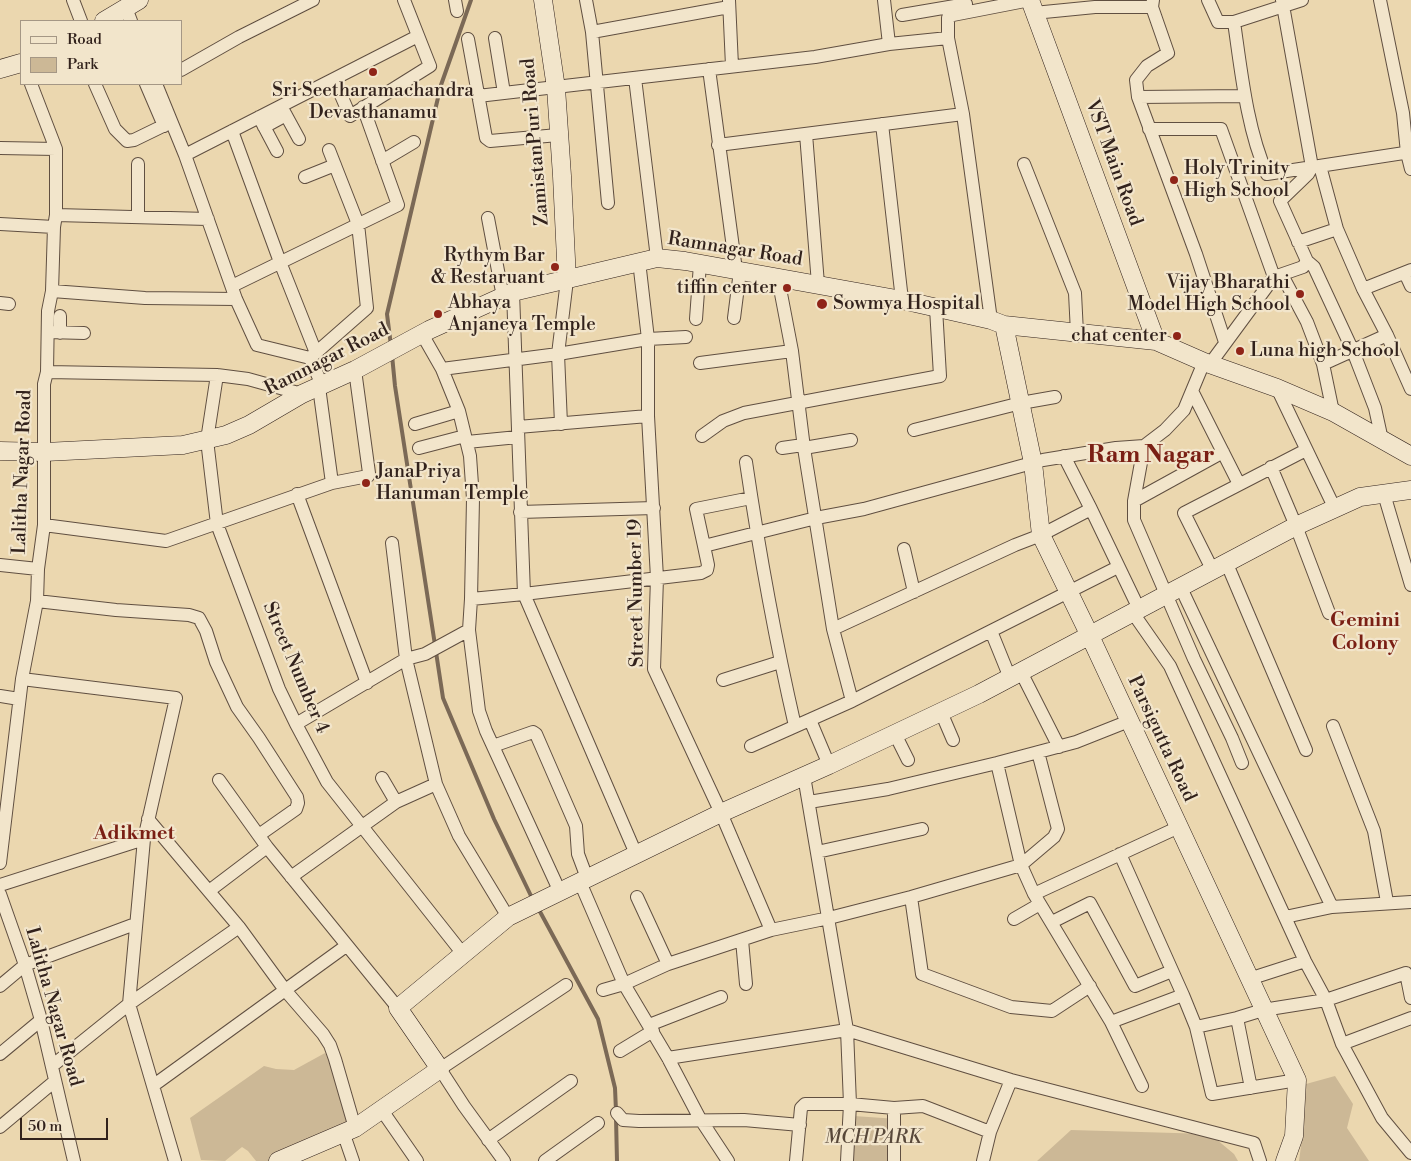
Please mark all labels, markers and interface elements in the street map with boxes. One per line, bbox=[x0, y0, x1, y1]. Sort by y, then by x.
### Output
legend bbox=[20, 20, 182, 85]
text: Road bbox=[67, 30, 102, 49]
text: Park bbox=[67, 55, 98, 74]
street label: ZamistanPuri Road bbox=[517, 57, 555, 227]
marker: Sri Seetharamachandra Devasthanamu bbox=[367, 66, 379, 78]
place label: Sri Seetharamachandra Devasthanamu bbox=[272, 80, 474, 124]
street label: VST Main Road bbox=[1080, 97, 1146, 229]
place label: Holy Trinity High School bbox=[1184, 158, 1289, 202]
marker: Holy Trinity High School bbox=[1168, 174, 1180, 186]
street label: Ramnagar Road bbox=[666, 228, 804, 272]
place label: Rythym Bar & Restaruant bbox=[431, 245, 545, 289]
marker: Rythym Bar & Restaruant bbox=[549, 261, 561, 273]
place label: Vijay Bharathi Model High School bbox=[1127, 272, 1290, 316]
place label: tiffin center bbox=[677, 277, 777, 299]
marker: tiffin center bbox=[781, 282, 793, 294]
marker: Vijay Bharathi Model High School bbox=[1294, 288, 1306, 300]
place label: Abhaya Anjaneya Temple bbox=[448, 292, 596, 336]
place label: Sowmya Hospital bbox=[833, 293, 980, 315]
marker: Sowmya Hospital bbox=[815, 297, 829, 311]
marker: Abhaya Anjaneya Temple bbox=[432, 308, 444, 320]
street label: Ramnagar Road bbox=[261, 319, 393, 401]
place label: chat center bbox=[1071, 325, 1167, 347]
marker: chat center bbox=[1171, 330, 1183, 342]
place label: Luna high School bbox=[1250, 340, 1400, 362]
marker: Luna high School bbox=[1234, 345, 1246, 357]
street label: Lalitha Nagar Road bbox=[9, 389, 37, 555]
district label: Ram Nagar bbox=[1087, 442, 1215, 470]
place label: JanaPriya Hanuman Temple bbox=[376, 461, 528, 505]
marker: JanaPriya Hanuman Temple bbox=[360, 477, 372, 489]
street label: Street Number 19 bbox=[624, 519, 650, 667]
street label: Street Number 4 bbox=[257, 599, 333, 737]
district label: Gemini Colony bbox=[1330, 609, 1400, 656]
street label: Parsigutta Road bbox=[1122, 672, 1200, 806]
district label: Adikmet bbox=[93, 822, 175, 846]
street label: Lalitha Nagar Road bbox=[19, 925, 87, 1089]
scale bar bbox=[22, 1108, 110, 1140]
text: 50 m bbox=[28, 1117, 62, 1136]
park label: MCH PARK bbox=[824, 1127, 922, 1149]

